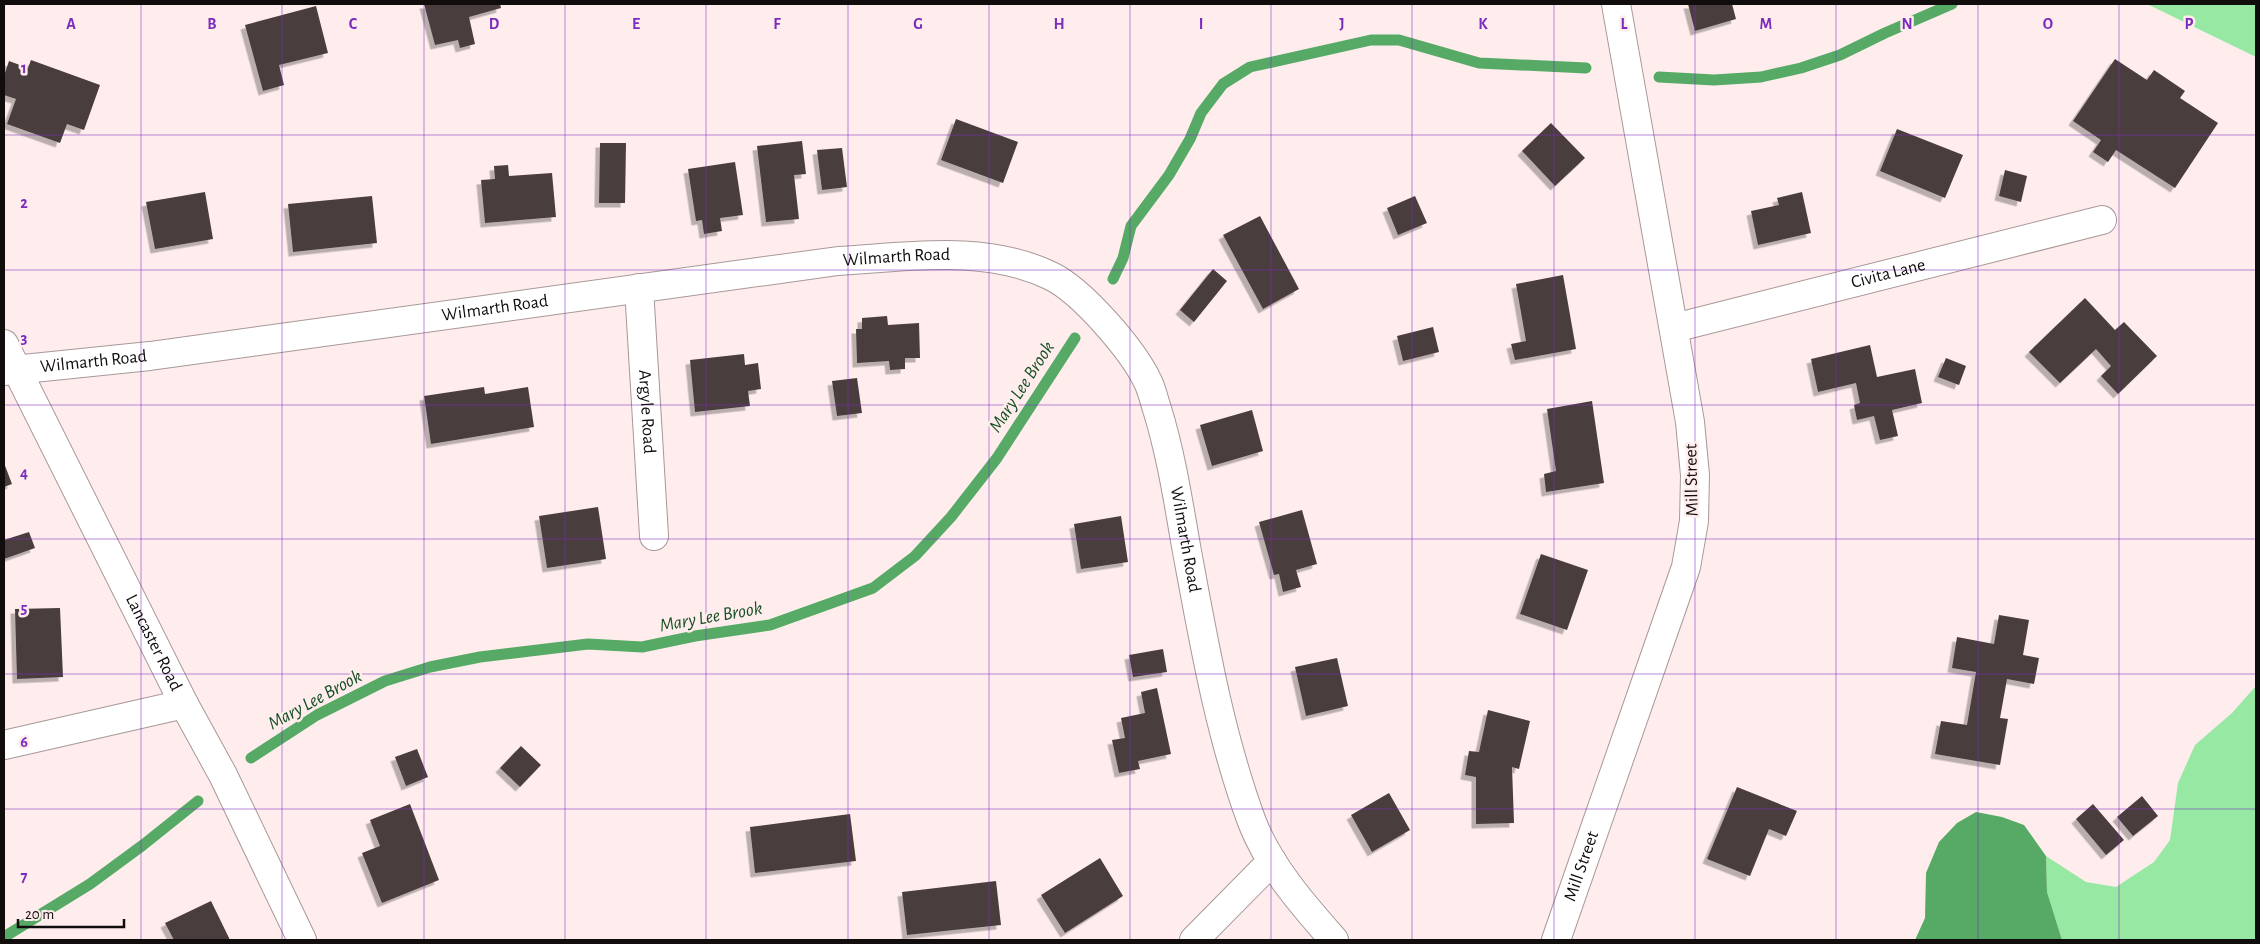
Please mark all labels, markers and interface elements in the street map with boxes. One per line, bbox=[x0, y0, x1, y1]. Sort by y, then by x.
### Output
text: A bbox=[66, 16, 76, 32]
text: B bbox=[207, 16, 217, 32]
text: C bbox=[349, 16, 358, 32]
text: D bbox=[489, 16, 500, 32]
text: E bbox=[632, 16, 640, 32]
text: F bbox=[773, 16, 781, 32]
text: G bbox=[913, 16, 923, 32]
text: H bbox=[1053, 16, 1065, 32]
text: I bbox=[1199, 16, 1203, 32]
text: J bbox=[1339, 16, 1345, 32]
text: K bbox=[1478, 16, 1488, 32]
text: L bbox=[1621, 16, 1628, 32]
text: M bbox=[1760, 16, 1772, 32]
text: N bbox=[1901, 16, 1913, 32]
text: O bbox=[2043, 16, 2053, 32]
text: P bbox=[2185, 16, 2194, 32]
text: 1 bbox=[21, 60, 27, 76]
text: 2 bbox=[20, 195, 28, 211]
street label: Wilmarth Road bbox=[842, 246, 950, 270]
street label: Civita Lane bbox=[1849, 256, 1927, 292]
street label: Wilmarth Road bbox=[441, 292, 549, 325]
text: 3 bbox=[21, 330, 28, 346]
water label: Mary Lee Brook bbox=[986, 338, 1058, 436]
street label: Wilmarth Road bbox=[39, 347, 148, 376]
street label: Argyle Road bbox=[635, 369, 658, 454]
street label: Mill Street bbox=[1682, 443, 1702, 517]
text: 4 bbox=[20, 465, 28, 481]
street label: Wilmarth Road bbox=[1167, 485, 1203, 594]
street label: Lancaster Road bbox=[122, 592, 185, 694]
water label: Mary Lee Brook bbox=[658, 599, 764, 635]
text: 5 bbox=[21, 600, 28, 616]
water label: Mary Lee Brook bbox=[265, 666, 365, 733]
text: 6 bbox=[20, 734, 28, 750]
street label: Mill Street bbox=[1561, 829, 1602, 904]
text: 7 bbox=[21, 869, 28, 885]
scale bar bbox=[18, 896, 124, 928]
text: 20 m bbox=[25, 907, 54, 922]

